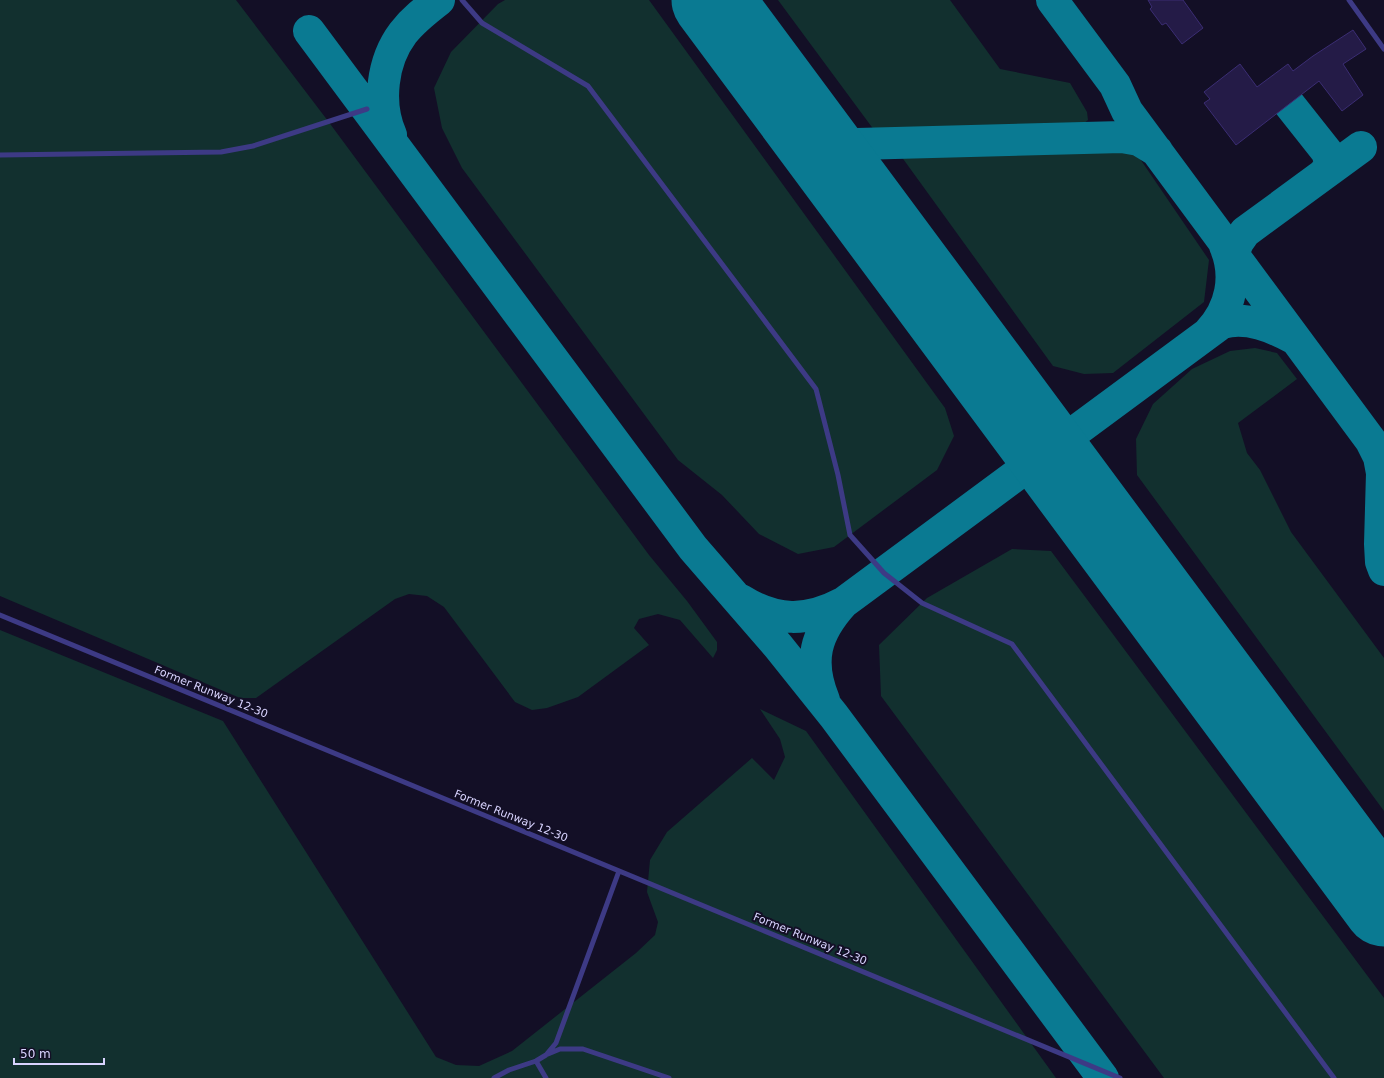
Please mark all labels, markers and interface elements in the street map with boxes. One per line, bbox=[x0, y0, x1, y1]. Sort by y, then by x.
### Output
street label: Former Runway 12-30 bbox=[152, 663, 270, 721]
street label: Former Runway 12-30 bbox=[452, 787, 570, 845]
street label: Former Runway 12-30 bbox=[751, 910, 869, 968]
scale bar bbox=[14, 1040, 104, 1066]
text: 50 m bbox=[20, 1047, 51, 1061]

